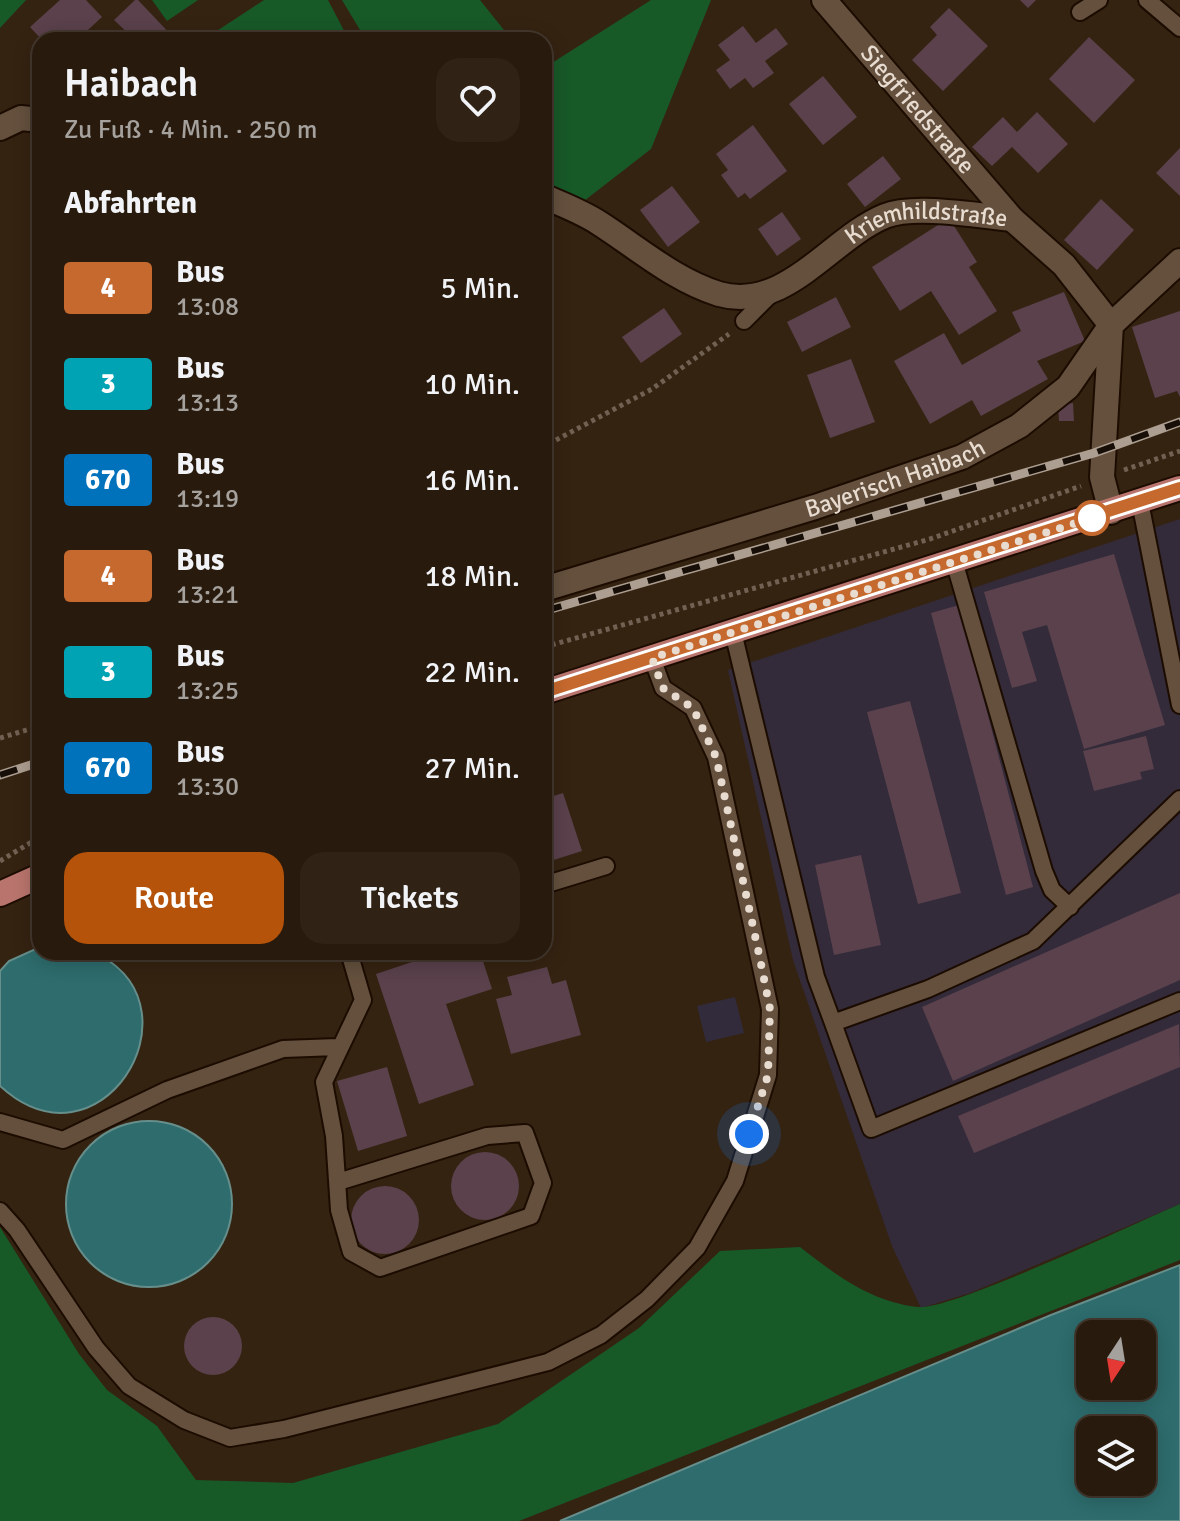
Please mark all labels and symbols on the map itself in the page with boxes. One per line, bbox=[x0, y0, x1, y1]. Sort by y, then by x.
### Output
street label: Siegfriedstraße bbox=[854, 39, 981, 180]
street label: Kriemhildstraße bbox=[839, 196, 1009, 251]
street label: Bayerisch Haibach bbox=[801, 432, 991, 524]
unlabelled marker bbox=[1075, 501, 1109, 535]
your location bbox=[729, 1114, 769, 1154]
north arrow bbox=[1076, 1320, 1156, 1400]

